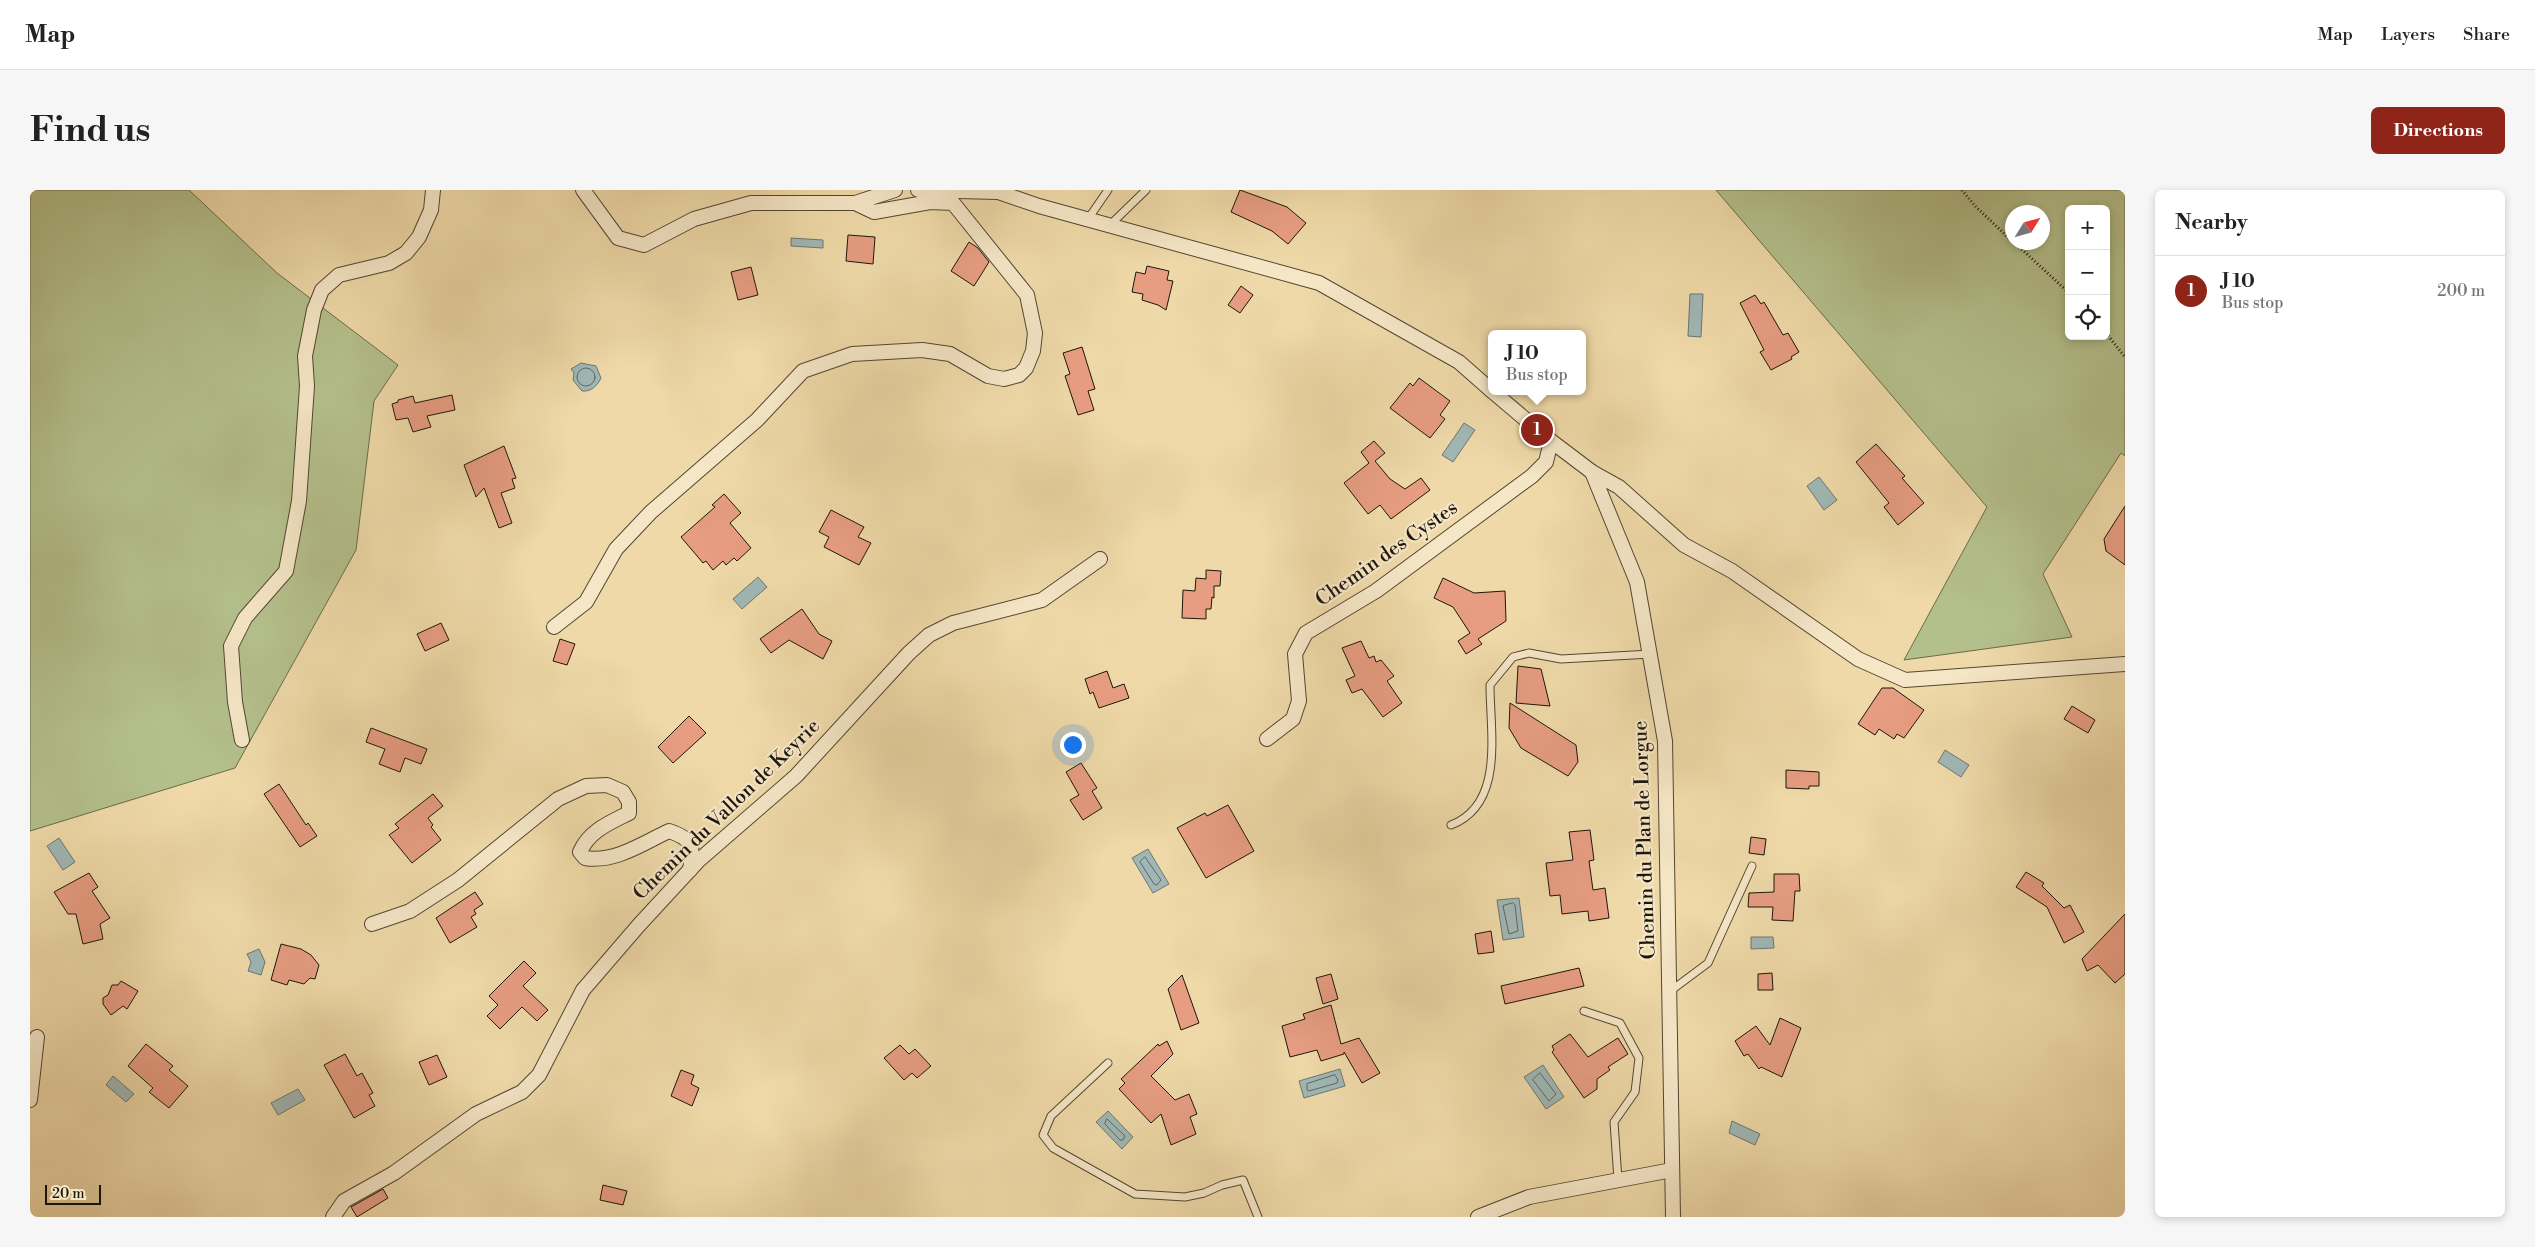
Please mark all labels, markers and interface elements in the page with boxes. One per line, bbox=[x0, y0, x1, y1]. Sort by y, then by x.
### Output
text: Map bbox=[25, 20, 75, 50]
text: Map bbox=[2318, 23, 2353, 46]
text: Layers bbox=[2381, 23, 2435, 46]
text: Share bbox=[2463, 23, 2510, 46]
button: Directions bbox=[2371, 107, 2505, 154]
text: Find us bbox=[30, 109, 150, 152]
north arrow bbox=[2005, 205, 2050, 250]
map controls bbox=[2065, 205, 2110, 340]
button: + bbox=[2065, 205, 2110, 250]
text: Nearby bbox=[2175, 210, 2248, 236]
button: − bbox=[2065, 250, 2110, 295]
text: J 10 bbox=[2222, 269, 2255, 293]
text: 1 bbox=[2187, 281, 2195, 301]
text: 200 m bbox=[2437, 281, 2485, 301]
text: Bus stop bbox=[2222, 293, 2284, 313]
button: locate bbox=[2065, 295, 2110, 340]
popup bbox=[1488, 330, 1586, 395]
text: J 10 bbox=[1506, 341, 1539, 365]
text: Bus stop bbox=[1506, 365, 1568, 385]
pin: 1 bbox=[1521, 411, 1553, 449]
street label: Chemin des Cystes bbox=[1311, 496, 1463, 612]
street label: Chemin du Vallon de Keyrie bbox=[628, 714, 826, 906]
street label: Chemin du Plan de Lorgue bbox=[1628, 720, 1662, 960]
your location bbox=[1060, 732, 1086, 758]
scale bar bbox=[45, 1182, 101, 1205]
text: 20 m bbox=[52, 1185, 84, 1203]

